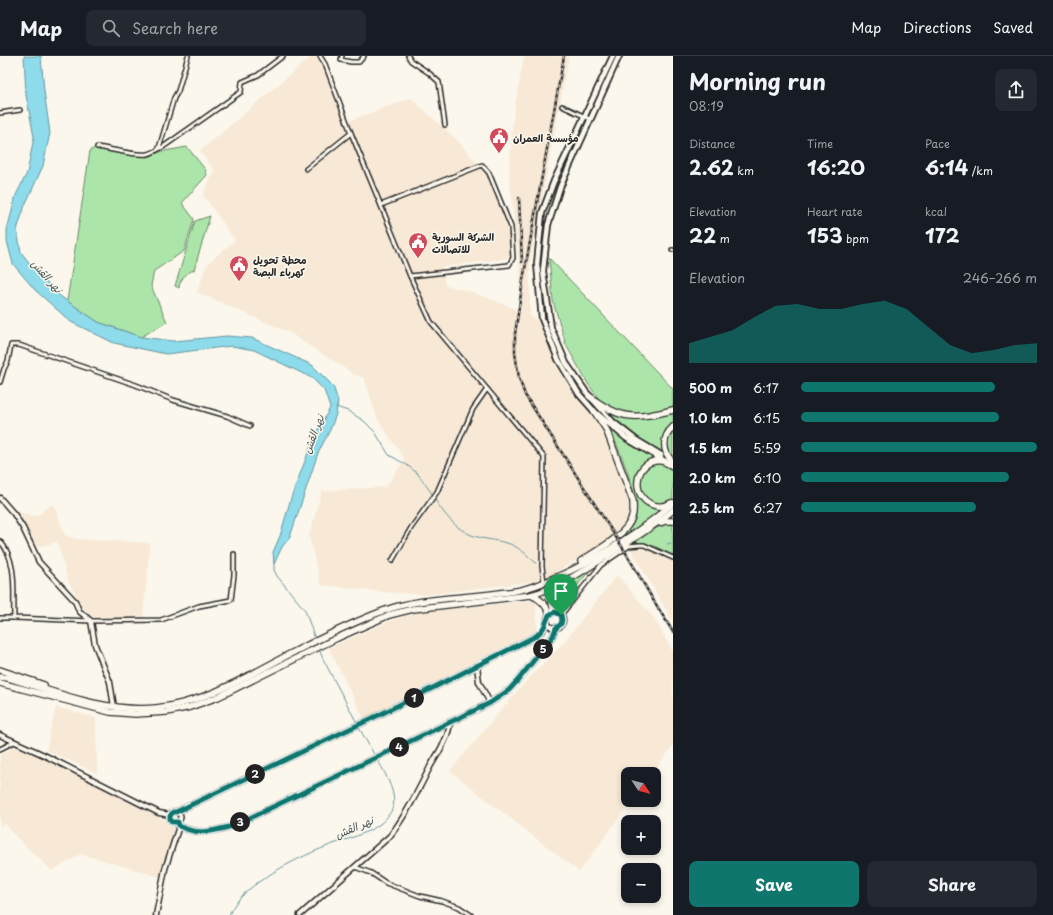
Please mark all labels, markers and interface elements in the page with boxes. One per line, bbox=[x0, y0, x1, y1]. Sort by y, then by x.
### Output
search box bbox=[86, 10, 366, 46]
text: Map bbox=[20, 14, 62, 42]
text: Search here bbox=[132, 16, 218, 39]
icon: search bbox=[100, 17, 122, 39]
text: Map bbox=[851, 17, 881, 38]
text: Directions bbox=[903, 17, 971, 38]
text: Saved bbox=[993, 17, 1033, 38]
text: Morning run bbox=[689, 64, 826, 97]
button: share bbox=[995, 69, 1037, 111]
text: 08:19 bbox=[689, 96, 724, 115]
public building icon: مؤسسة العمران bbox=[488, 126, 510, 154]
place label: مؤسسة العمران bbox=[513, 130, 579, 145]
text: Distance bbox=[689, 135, 735, 152]
text: Time bbox=[807, 135, 833, 152]
text: Pace bbox=[925, 135, 950, 152]
text: 2.62 bbox=[689, 152, 734, 182]
text: 16:20 bbox=[807, 152, 865, 182]
text: 6:14 bbox=[925, 152, 968, 182]
text: km bbox=[734, 162, 754, 179]
text: /km bbox=[968, 162, 993, 179]
text: Elevation bbox=[689, 203, 736, 220]
text: Heart rate bbox=[807, 203, 863, 220]
text: kcal bbox=[925, 203, 947, 220]
text: 22 bbox=[689, 220, 716, 250]
text: 153 bbox=[807, 220, 843, 250]
text: 172 bbox=[925, 220, 960, 250]
place label: الشركة السورية للاتصالات bbox=[432, 229, 494, 256]
text: m bbox=[716, 230, 730, 247]
text: bpm bbox=[843, 230, 869, 247]
public building icon: الشركة السورية للاتصالات bbox=[407, 231, 429, 259]
place label: محطة تحويل كهرباء البصة bbox=[253, 252, 307, 279]
public building icon: محطة تحويل كهرباء البصة bbox=[228, 254, 250, 282]
water label: نهر القش bbox=[27, 255, 68, 298]
text: Elevation bbox=[689, 268, 745, 287]
text: 246–266 m bbox=[963, 268, 1037, 287]
text: 500 m bbox=[689, 378, 732, 397]
text: 6:17 bbox=[753, 378, 779, 397]
text: 1.0 km bbox=[689, 408, 732, 427]
text: 6:15 bbox=[753, 408, 780, 427]
water label: نهر القش bbox=[298, 411, 329, 456]
text: 1.5 km bbox=[689, 438, 732, 457]
text: 5:59 bbox=[753, 438, 781, 457]
text: 2.0 km bbox=[689, 468, 736, 487]
text: 6:10 bbox=[753, 468, 781, 487]
text: 2.5 km bbox=[689, 498, 734, 517]
text: 6:27 bbox=[753, 498, 782, 517]
pin bbox=[544, 574, 578, 615]
icon: arrive bbox=[550, 580, 572, 602]
pin: 5 bbox=[533, 639, 553, 659]
text: 5 bbox=[539, 640, 547, 657]
pin: 1 bbox=[404, 688, 424, 708]
text: 1 bbox=[411, 689, 417, 706]
pin: 4 bbox=[389, 737, 409, 757]
text: 4 bbox=[395, 738, 403, 755]
pin: 2 bbox=[245, 764, 265, 784]
text: 2 bbox=[251, 765, 259, 782]
north arrow bbox=[621, 767, 661, 807]
map controls bbox=[621, 767, 661, 903]
water label: نهر القش bbox=[332, 811, 377, 843]
pin: 3 bbox=[230, 812, 250, 832]
text: 3 bbox=[236, 813, 244, 830]
button: + bbox=[621, 815, 661, 855]
button: Save bbox=[689, 861, 859, 907]
button: Share bbox=[867, 861, 1037, 907]
button: − bbox=[621, 863, 661, 903]

